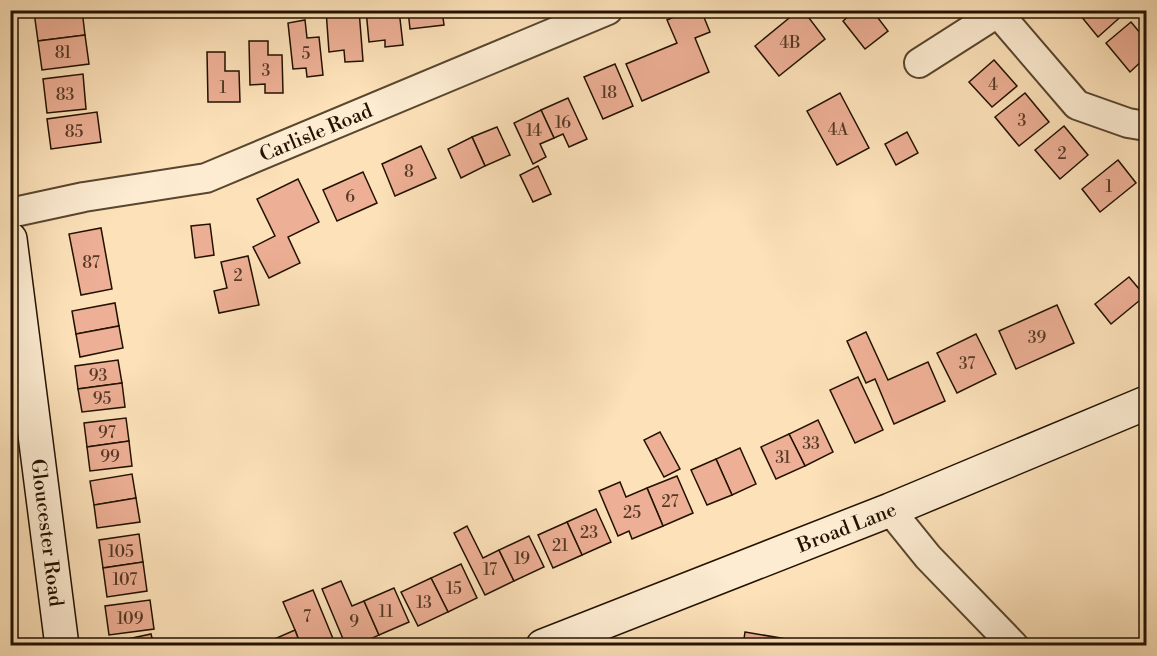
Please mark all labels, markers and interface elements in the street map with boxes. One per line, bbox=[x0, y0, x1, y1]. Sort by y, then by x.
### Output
house number: 4B bbox=[780, 33, 800, 53]
house number: 81 bbox=[55, 43, 71, 63]
house number: 5 bbox=[302, 44, 311, 64]
house number: 3 bbox=[262, 61, 271, 81]
house number: 4 bbox=[988, 75, 998, 95]
house number: 1 bbox=[220, 78, 227, 98]
house number: 18 bbox=[601, 83, 617, 103]
house number: 83 bbox=[56, 85, 74, 105]
street label: Carlisle Road bbox=[256, 99, 377, 168]
house number: 3 bbox=[1018, 111, 1027, 131]
house number: 16 bbox=[555, 113, 571, 133]
house number: 4A bbox=[828, 120, 849, 140]
house number: 14 bbox=[526, 121, 542, 141]
house number: 85 bbox=[65, 122, 83, 142]
house number: 2 bbox=[1057, 144, 1067, 164]
house number: 8 bbox=[404, 162, 414, 182]
house number: 1 bbox=[1106, 177, 1113, 197]
house number: 6 bbox=[345, 187, 355, 207]
house number: 87 bbox=[82, 253, 100, 273]
house number: 2 bbox=[233, 266, 243, 286]
house number: 39 bbox=[1028, 328, 1047, 348]
house number: 37 bbox=[959, 354, 975, 374]
house number: 93 bbox=[89, 366, 107, 386]
house number: 95 bbox=[93, 389, 111, 409]
house number: 97 bbox=[98, 423, 116, 443]
house number: 33 bbox=[802, 434, 820, 454]
house number: 99 bbox=[100, 447, 120, 467]
house number: 31 bbox=[775, 448, 791, 468]
street label: Gloucester Road bbox=[24, 457, 68, 609]
house number: 27 bbox=[661, 492, 679, 512]
street label: Broad Lane bbox=[793, 498, 901, 560]
house number: 25 bbox=[623, 503, 641, 523]
house number: 23 bbox=[580, 523, 598, 543]
house number: 21 bbox=[552, 536, 568, 556]
house number: 105 bbox=[108, 542, 134, 562]
house number: 19 bbox=[514, 549, 530, 569]
house number: 17 bbox=[483, 560, 497, 580]
house number: 107 bbox=[113, 570, 137, 590]
house number: 15 bbox=[446, 579, 462, 599]
house number: 13 bbox=[416, 593, 432, 613]
house number: 11 bbox=[379, 602, 393, 622]
house number: 7 bbox=[303, 607, 311, 627]
house number: 109 bbox=[117, 609, 144, 629]
house number: 9 bbox=[349, 612, 359, 632]

